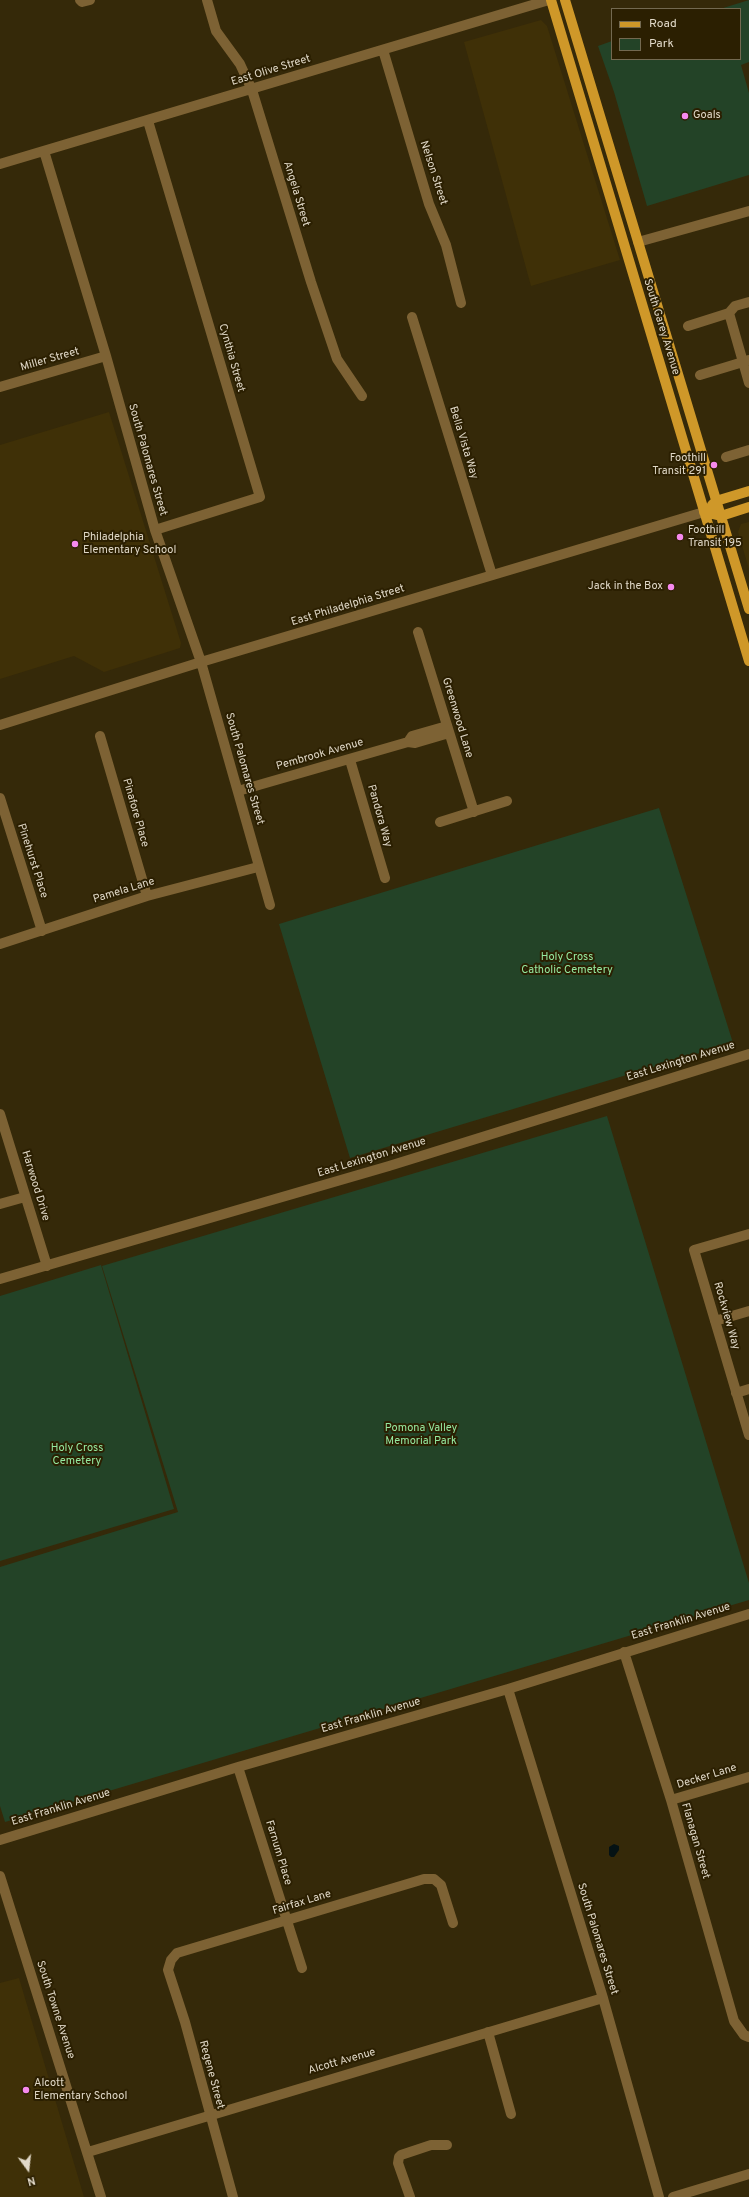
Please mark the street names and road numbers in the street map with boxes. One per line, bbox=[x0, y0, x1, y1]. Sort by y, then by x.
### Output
street label: East Olive Street bbox=[230, 53, 312, 89]
street label: Nelson Street bbox=[416, 139, 450, 207]
street label: Angela Street bbox=[280, 160, 312, 228]
street label: South Garey Avenue bbox=[640, 277, 682, 377]
street label: Cynthia Street bbox=[215, 322, 247, 394]
street label: Miller Street bbox=[19, 345, 81, 375]
street label: South Palomares Street bbox=[125, 402, 169, 518]
street label: Bella Vista Way bbox=[446, 405, 480, 481]
street label: East Philadelphia Street bbox=[290, 582, 406, 630]
street label: Greenwood Lane bbox=[439, 676, 475, 760]
street label: South Palomares Street bbox=[222, 711, 266, 827]
street label: Pembrook Avenue bbox=[275, 736, 365, 774]
street label: Pinafore Place bbox=[119, 777, 151, 849]
street label: Pandora Way bbox=[364, 783, 394, 849]
street label: Pinehurst Place bbox=[14, 822, 50, 900]
street label: Pamela Lane bbox=[92, 875, 156, 907]
street label: East Lexington Avenue bbox=[625, 1039, 737, 1085]
street label: East Lexington Avenue bbox=[316, 1135, 428, 1181]
street label: Harwood Drive bbox=[18, 1149, 52, 1223]
street label: Rockview Way bbox=[710, 1281, 742, 1351]
street label: East Franklin Avenue bbox=[630, 1601, 732, 1643]
street label: East Franklin Avenue bbox=[320, 1695, 422, 1737]
street label: Decker Lane bbox=[676, 1762, 738, 1792]
street label: East Franklin Avenue bbox=[10, 1787, 112, 1829]
street label: Flanagan Street bbox=[678, 1801, 712, 1881]
street label: Farnum Place bbox=[262, 1819, 294, 1887]
street label: South Palomares Street bbox=[574, 1882, 620, 1996]
street label: Fairfax Lane bbox=[271, 1888, 333, 1918]
street label: South Towne Avenue bbox=[33, 1959, 77, 2061]
street label: Regene Street bbox=[196, 2039, 226, 2111]
street label: Alcott Avenue bbox=[307, 2046, 377, 2078]

